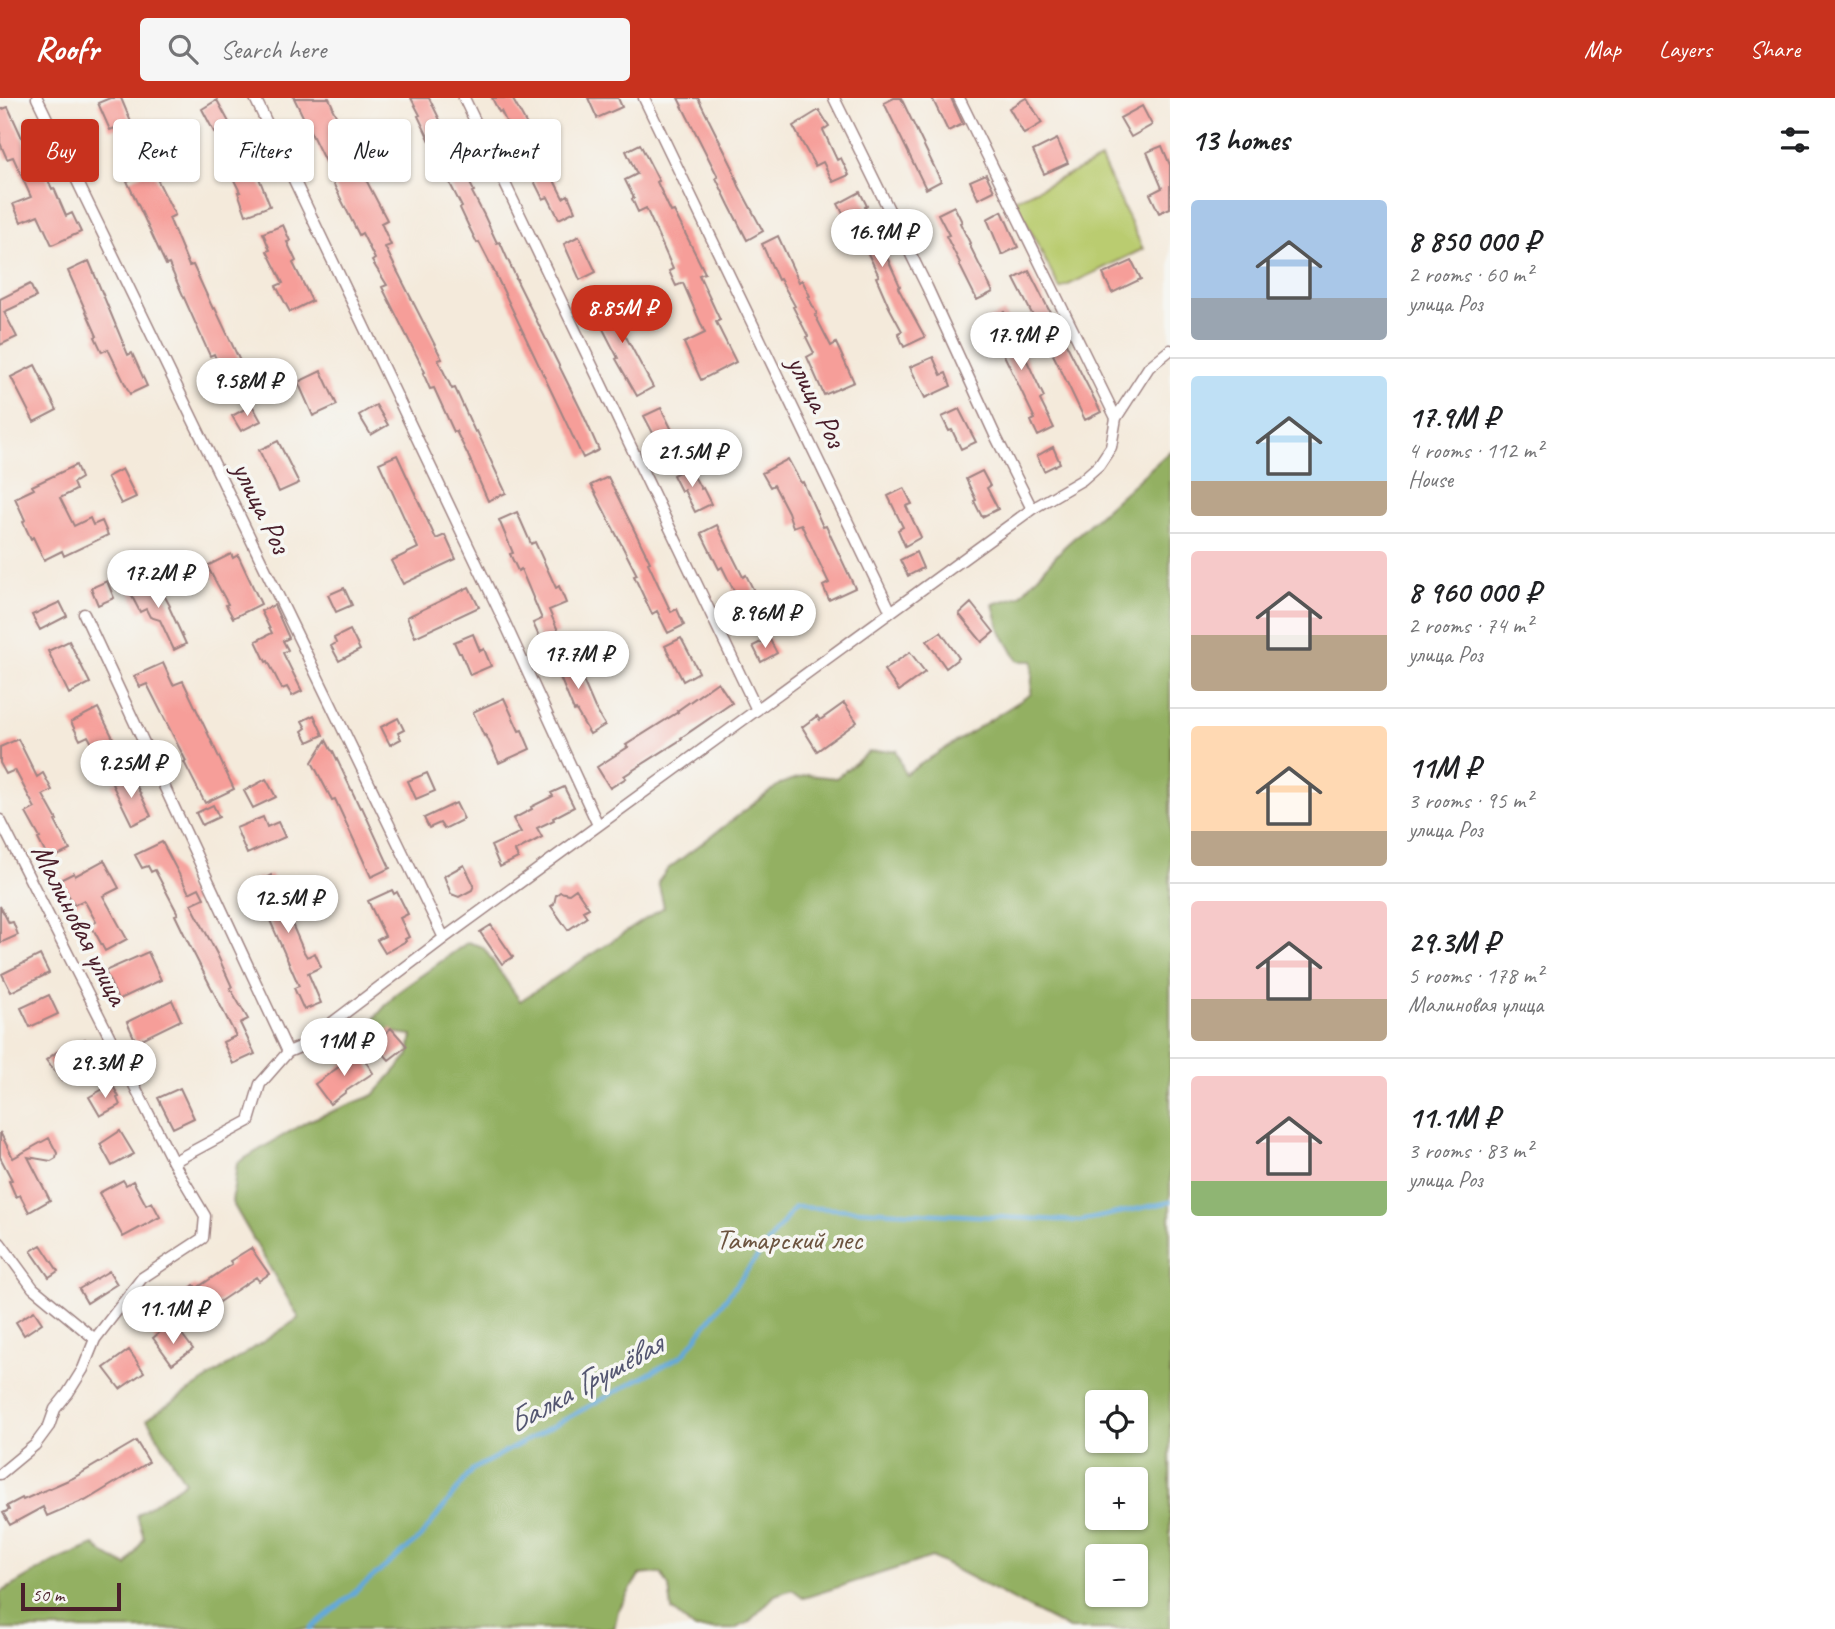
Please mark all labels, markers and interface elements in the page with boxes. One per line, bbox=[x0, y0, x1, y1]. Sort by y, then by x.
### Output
search box bbox=[140, 18, 630, 81]
text: Roofr bbox=[35, 28, 98, 70]
icon: search bbox=[164, 30, 202, 68]
text: Search here bbox=[220, 33, 326, 66]
text: Map bbox=[1584, 34, 1621, 64]
text: Layers bbox=[1659, 34, 1712, 64]
text: Share bbox=[1750, 34, 1800, 64]
chip: Buy bbox=[21, 119, 99, 182]
chip: Rent bbox=[113, 119, 200, 182]
chip: Filters bbox=[214, 119, 314, 182]
chip: New bbox=[328, 119, 411, 182]
chip: Apartment bbox=[425, 119, 561, 182]
text: 13 homes bbox=[1191, 121, 1289, 159]
icon: filters bbox=[1776, 121, 1814, 159]
pin: 16.9M ₽ bbox=[817, 209, 947, 269]
text: 16.9M ₽ bbox=[847, 217, 917, 246]
text: 8 850 000 ₽ bbox=[1408, 222, 1539, 260]
icon: home bbox=[1247, 228, 1331, 312]
text: 2 rooms · 60 m² bbox=[1408, 260, 1532, 289]
pin: 8.85M ₽ bbox=[557, 286, 687, 345]
text: улица Роз bbox=[1408, 289, 1482, 318]
text: 8.85M ₽ bbox=[587, 293, 657, 322]
pin: 17.9M ₽ bbox=[956, 313, 1086, 372]
text: 17.9M ₽ bbox=[986, 320, 1056, 349]
street label: улица Роз bbox=[778, 347, 856, 455]
pin: 9.58M ₽ bbox=[182, 358, 312, 418]
text: 9.58M ₽ bbox=[212, 366, 282, 395]
text: 17.9M ₽ bbox=[1408, 398, 1499, 436]
icon: home bbox=[1247, 404, 1331, 488]
pin: 21.5M ₽ bbox=[627, 430, 757, 489]
text: 4 rooms · 112 m² bbox=[1408, 436, 1543, 465]
text: 21.5M ₽ bbox=[657, 437, 727, 466]
street label: улица Роз bbox=[223, 453, 301, 561]
text: House bbox=[1408, 465, 1453, 494]
pin: 17.2M ₽ bbox=[93, 550, 223, 610]
text: 17.2M ₽ bbox=[123, 558, 193, 587]
text: 8 960 000 ₽ bbox=[1408, 573, 1540, 611]
icon: home bbox=[1247, 579, 1331, 663]
pin: 8.96M ₽ bbox=[700, 590, 830, 650]
text: 8.96M ₽ bbox=[730, 598, 800, 627]
text: 2 rooms · 74 m² bbox=[1408, 611, 1532, 640]
pin: 17.7M ₽ bbox=[513, 632, 643, 691]
text: 17.7M ₽ bbox=[543, 639, 613, 668]
text: улица Роз bbox=[1408, 640, 1482, 669]
pin: 9.25M ₽ bbox=[66, 740, 196, 800]
text: 9.25M ₽ bbox=[96, 748, 166, 777]
text: 11M ₽ bbox=[1408, 748, 1480, 786]
icon: home bbox=[1247, 754, 1331, 838]
text: 3 rooms · 95 m² bbox=[1408, 786, 1532, 815]
text: улица Роз bbox=[1408, 815, 1482, 844]
street label: Малиновая улица bbox=[23, 837, 138, 1013]
pin: 12.5M ₽ bbox=[223, 876, 353, 935]
text: 12.5M ₽ bbox=[253, 883, 323, 912]
text: 29.3M ₽ bbox=[1408, 923, 1499, 961]
icon: home bbox=[1247, 929, 1331, 1013]
text: 5 rooms · 178 m² bbox=[1408, 961, 1543, 990]
text: Малиновая улица bbox=[1408, 990, 1543, 1019]
pin: 11M ₽ bbox=[295, 1018, 393, 1078]
text: 11M ₽ bbox=[317, 1026, 371, 1055]
pin: 29.3M ₽ bbox=[40, 1040, 170, 1100]
text: 29.3M ₽ bbox=[70, 1048, 140, 1077]
text: 11.1M ₽ bbox=[1408, 1098, 1499, 1136]
icon: home bbox=[1247, 1104, 1331, 1188]
text: 3 rooms · 83 m² bbox=[1408, 1136, 1532, 1165]
text: улица Роз bbox=[1408, 1165, 1482, 1194]
park label: Татарский лес bbox=[716, 1220, 864, 1258]
pin: 11.1M ₽ bbox=[108, 1286, 238, 1346]
text: 11.1M ₽ bbox=[138, 1294, 208, 1323]
water label: Балка Грушёвая bbox=[500, 1322, 673, 1443]
map controls bbox=[1085, 1390, 1148, 1607]
button: locate bbox=[1085, 1390, 1148, 1453]
button: + bbox=[1085, 1467, 1148, 1530]
button: − bbox=[1085, 1544, 1148, 1607]
scale bar bbox=[21, 1580, 121, 1612]
text: 50 m bbox=[32, 1583, 64, 1607]

